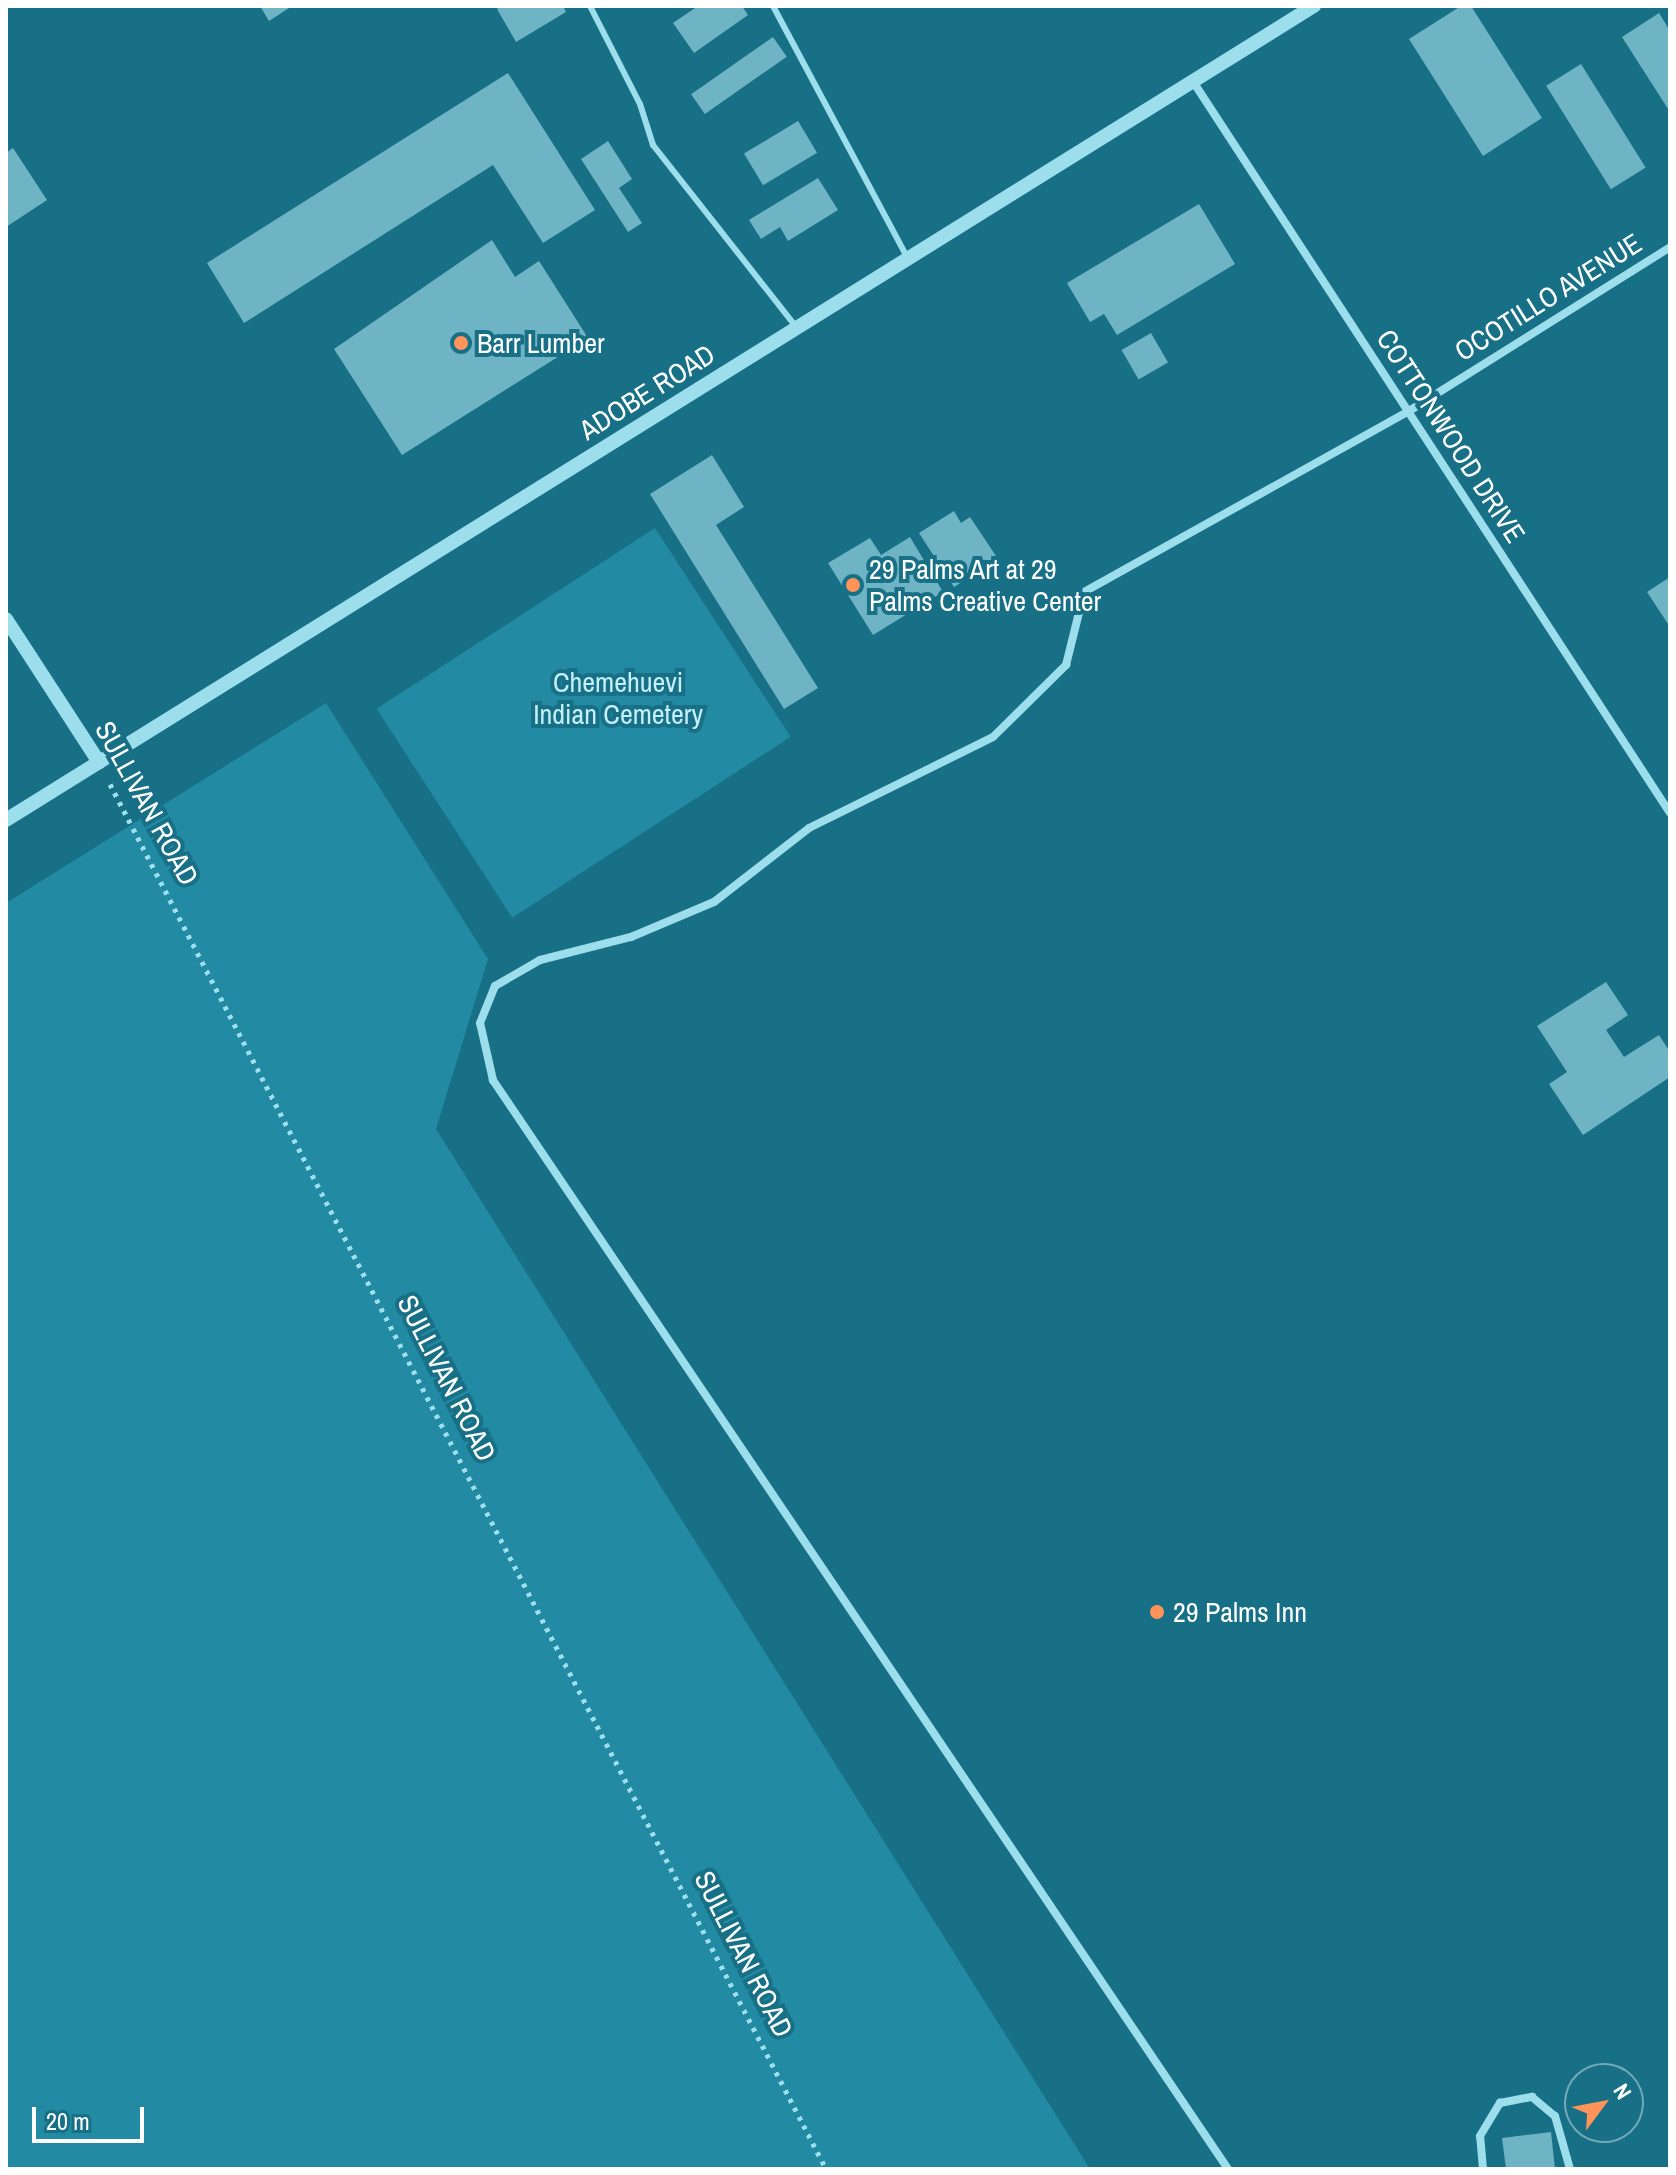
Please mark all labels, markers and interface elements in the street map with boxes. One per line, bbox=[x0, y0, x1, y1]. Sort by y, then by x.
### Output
street label: OCOTILLO AVENUE bbox=[1448, 226, 1648, 368]
street label: COTTONWOOD DRIVE bbox=[1370, 323, 1532, 549]
place label: Barr Lumber bbox=[477, 326, 605, 360]
marker: Barr Lumber bbox=[452, 334, 470, 352]
street label: ADOBE ROAD bbox=[573, 337, 721, 447]
place label: 29 Palms Art at 29 Palms Creative Center bbox=[869, 552, 1101, 618]
marker: 29 Palms Art at 29 Palms Creative Center bbox=[844, 576, 862, 594]
park label: Chemehuevi Indian Cemetery bbox=[533, 665, 703, 731]
street label: SULLIVAN ROAD bbox=[88, 715, 206, 891]
street label: SULLIVAN ROAD bbox=[391, 1289, 503, 1467]
place label: 29 Palms Inn bbox=[1173, 1595, 1307, 1629]
marker: 29 Palms Inn bbox=[1148, 1603, 1166, 1621]
street label: SULLIVAN ROAD bbox=[688, 1865, 800, 2043]
north arrow bbox=[1564, 2063, 1644, 2143]
text: N bbox=[1606, 2078, 1639, 2105]
scale bar bbox=[36, 2091, 148, 2141]
text: 20 m bbox=[46, 2105, 90, 2137]

